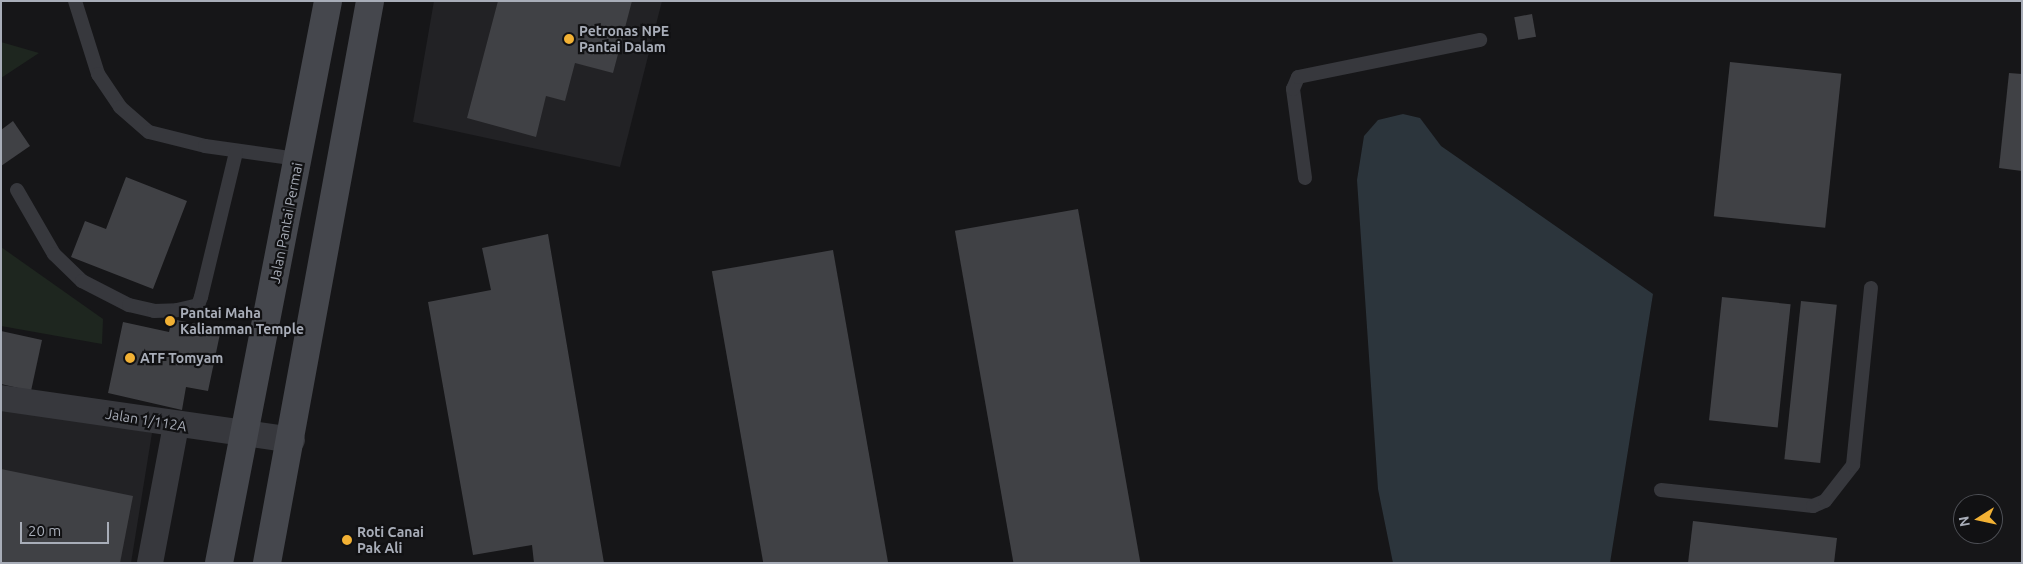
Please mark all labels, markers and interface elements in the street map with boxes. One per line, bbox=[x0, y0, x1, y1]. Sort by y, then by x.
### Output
place label: Petronas NPE Pantai Dalam bbox=[579, 23, 669, 56]
marker: Petronas NPE Pantai Dalam bbox=[563, 33, 575, 45]
street label: Jalan Pantai Permai bbox=[266, 161, 306, 285]
place label: Pantai Maha Kaliamman Temple bbox=[180, 305, 304, 338]
marker: Pantai Maha Kaliamman Temple bbox=[164, 315, 176, 327]
place label: ATF Tomyam bbox=[140, 350, 223, 366]
marker: ATF Tomyam bbox=[124, 352, 136, 364]
street label: Jalan 1/112A bbox=[104, 405, 188, 435]
north arrow bbox=[1953, 494, 2003, 544]
scale bar bbox=[22, 512, 111, 544]
text: N bbox=[1955, 515, 1973, 528]
text: 20 m bbox=[28, 522, 61, 539]
place label: Roti Canai Pak Ali bbox=[357, 524, 424, 556]
marker: Roti Canai Pak Ali bbox=[341, 534, 353, 546]

